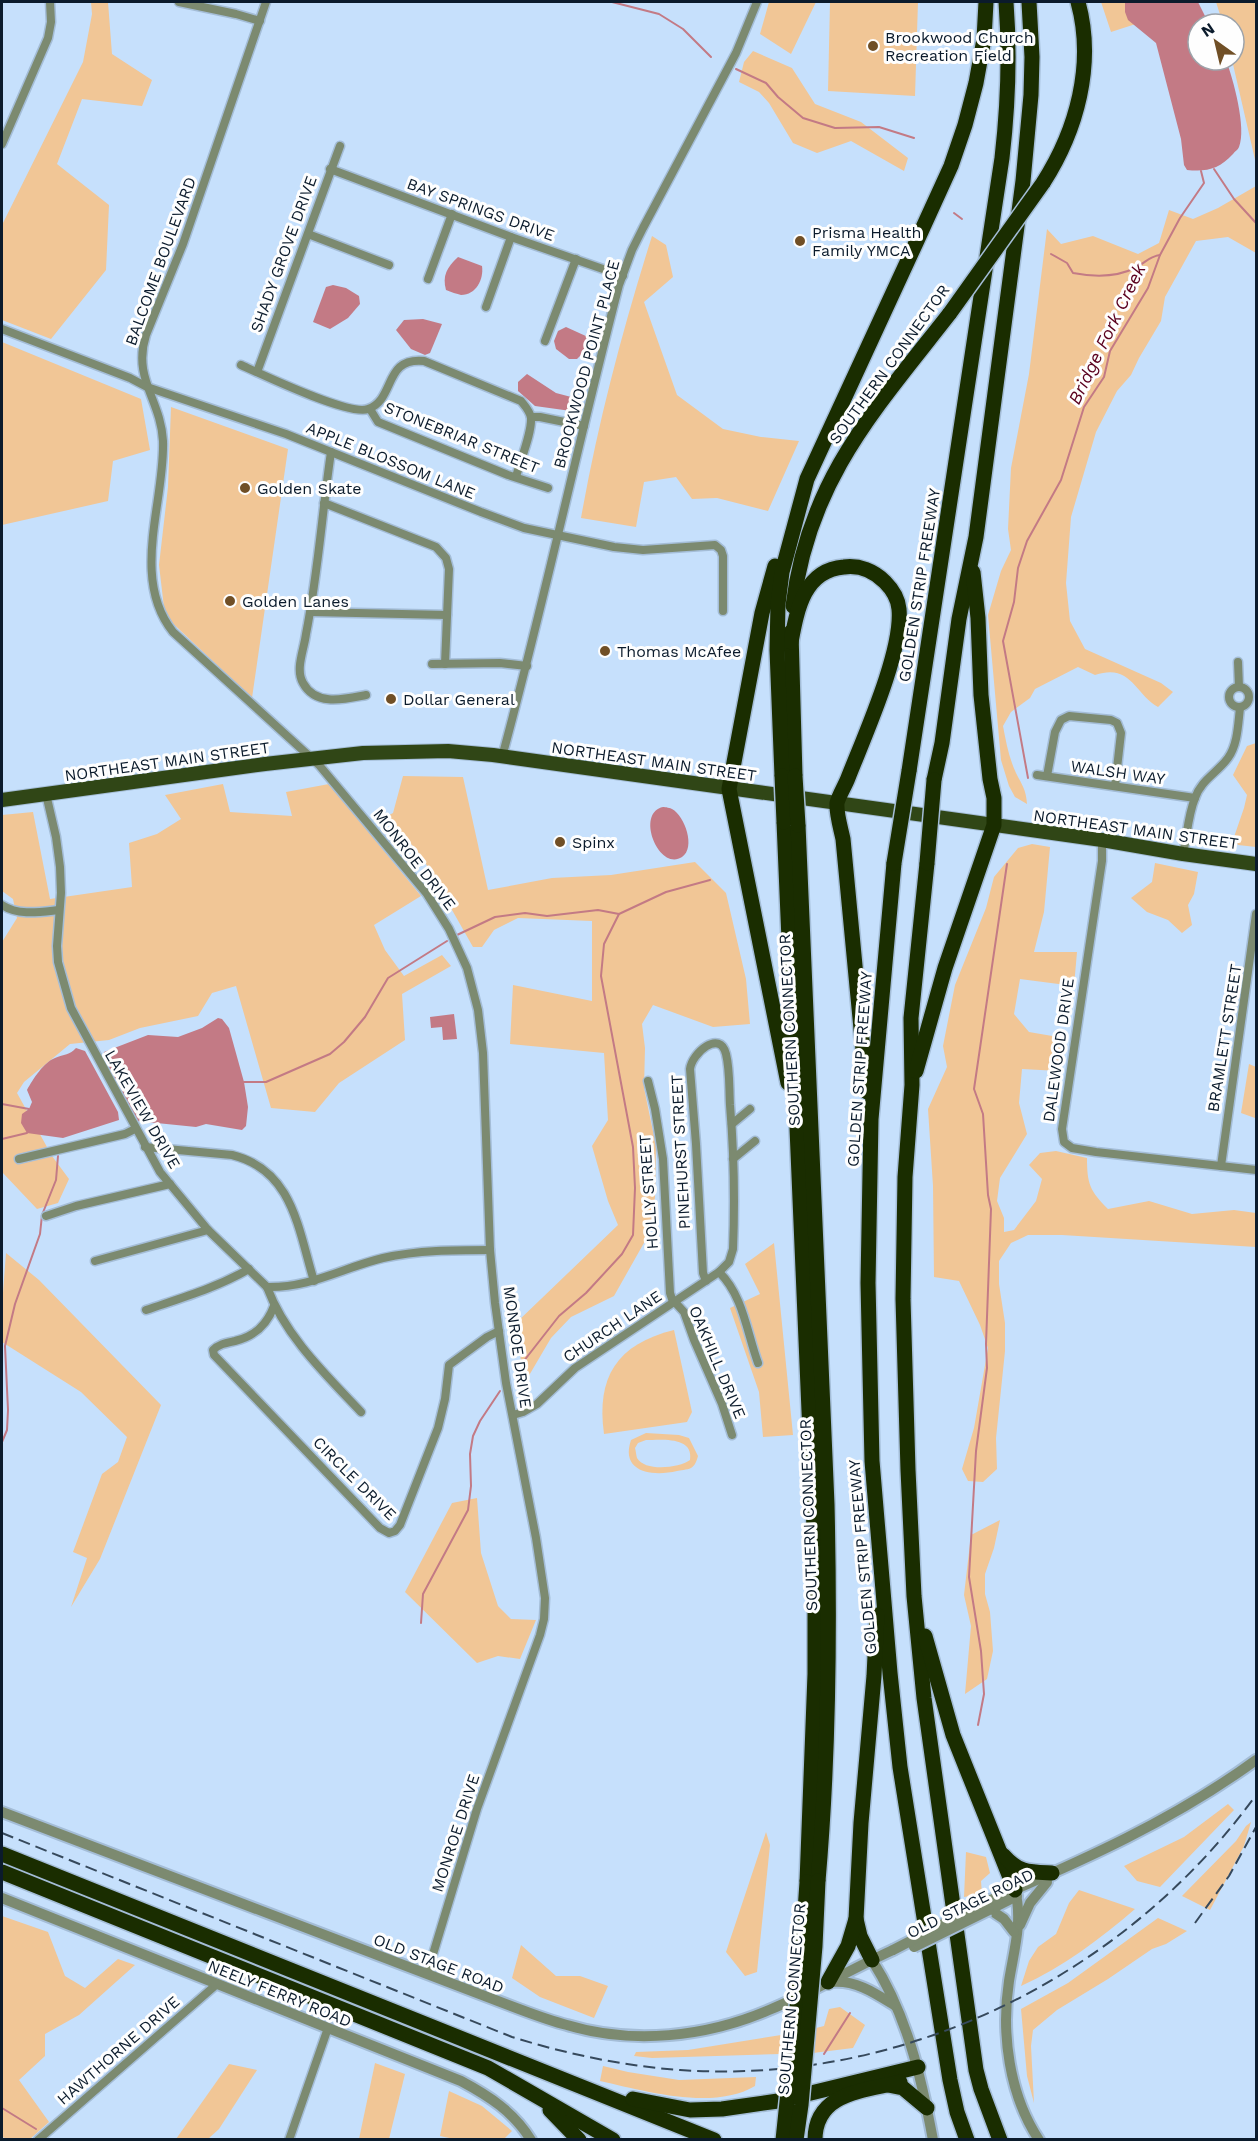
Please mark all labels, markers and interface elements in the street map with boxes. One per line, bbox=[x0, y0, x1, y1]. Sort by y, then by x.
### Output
north arrow bbox=[1186, 12, 1246, 72]
text: N bbox=[1198, 19, 1218, 41]
place label: Brookwood Church Recreation Field bbox=[885, 28, 1034, 65]
marker: Brookwood Church Recreation Field bbox=[866, 39, 880, 53]
street label: SHADY GROVE DRIVE bbox=[246, 173, 321, 335]
street label: BALCOME BOULEVARD bbox=[121, 174, 200, 348]
street label: BAY SPRINGS DRIVE bbox=[404, 174, 557, 245]
place label: Prisma Health Family YMCA bbox=[812, 223, 921, 260]
marker: Prisma Health Family YMCA bbox=[793, 234, 807, 248]
street label: BROOKWOOD POINT PLACE bbox=[549, 258, 624, 471]
water label: Bridge Fork Creek bbox=[1063, 259, 1150, 407]
street label: SOUTHERN CONNECTOR bbox=[825, 281, 954, 448]
street label: STONEBRIAR STREET bbox=[381, 398, 542, 477]
street label: APPLE BLOSSOM LANE bbox=[304, 418, 478, 503]
place label: Golden Skate bbox=[257, 479, 362, 498]
marker: Golden Skate bbox=[238, 481, 252, 495]
street label: GOLDEN STRIP FREEWAY bbox=[895, 487, 944, 683]
place label: Golden Lanes bbox=[242, 592, 349, 611]
marker: Golden Lanes bbox=[223, 594, 237, 608]
place label: Thomas McAfee bbox=[617, 642, 741, 661]
marker: Thomas McAfee bbox=[598, 644, 612, 658]
place label: Dollar General bbox=[403, 690, 515, 709]
marker: Dollar General bbox=[384, 692, 398, 706]
street label: NORTHEAST MAIN STREET bbox=[63, 738, 271, 785]
street label: NORTHEAST MAIN STREET bbox=[550, 738, 758, 785]
street label: WALSH WAY bbox=[1069, 756, 1166, 789]
street label: MONROE DRIVE bbox=[369, 805, 460, 914]
street label: NORTHEAST MAIN STREET bbox=[1032, 806, 1240, 853]
place label: Spinx bbox=[572, 833, 615, 852]
marker: Spinx bbox=[553, 835, 567, 849]
street label: SOUTHERN CONNECTOR bbox=[775, 933, 804, 1126]
street label: BRAMLETT STREET bbox=[1203, 962, 1246, 1113]
street label: GOLDEN STRIP FREEWAY bbox=[843, 971, 876, 1167]
street label: DALEWOOD DRIVE bbox=[1039, 977, 1078, 1123]
street label: LAKEVIEW DRIVE bbox=[101, 1046, 184, 1172]
street label: PINEHURST STREET bbox=[667, 1074, 694, 1230]
street label: HOLLY STREET bbox=[635, 1134, 662, 1250]
street label: MONROE DRIVE bbox=[500, 1285, 535, 1409]
street label: CHURCH LANE bbox=[559, 1286, 665, 1366]
street label: OAKHILL DRIVE bbox=[685, 1303, 750, 1422]
street label: SOUTHERN CONNECTOR bbox=[796, 1419, 821, 1611]
street label: CIRCLE DRIVE bbox=[309, 1433, 400, 1524]
street label: GOLDEN STRIP FREEWAY bbox=[844, 1459, 881, 1655]
street label: MONROE DRIVE bbox=[427, 1772, 484, 1895]
street label: OLD STAGE ROAD bbox=[904, 1865, 1037, 1942]
street label: SOUTHERN CONNECTOR bbox=[774, 1902, 809, 2096]
street label: OLD STAGE ROAD bbox=[371, 1930, 507, 1997]
street label: NEELY FERRY ROAD bbox=[205, 1956, 354, 2031]
street label: HAWTHORNE DRIVE bbox=[53, 1992, 183, 2109]

